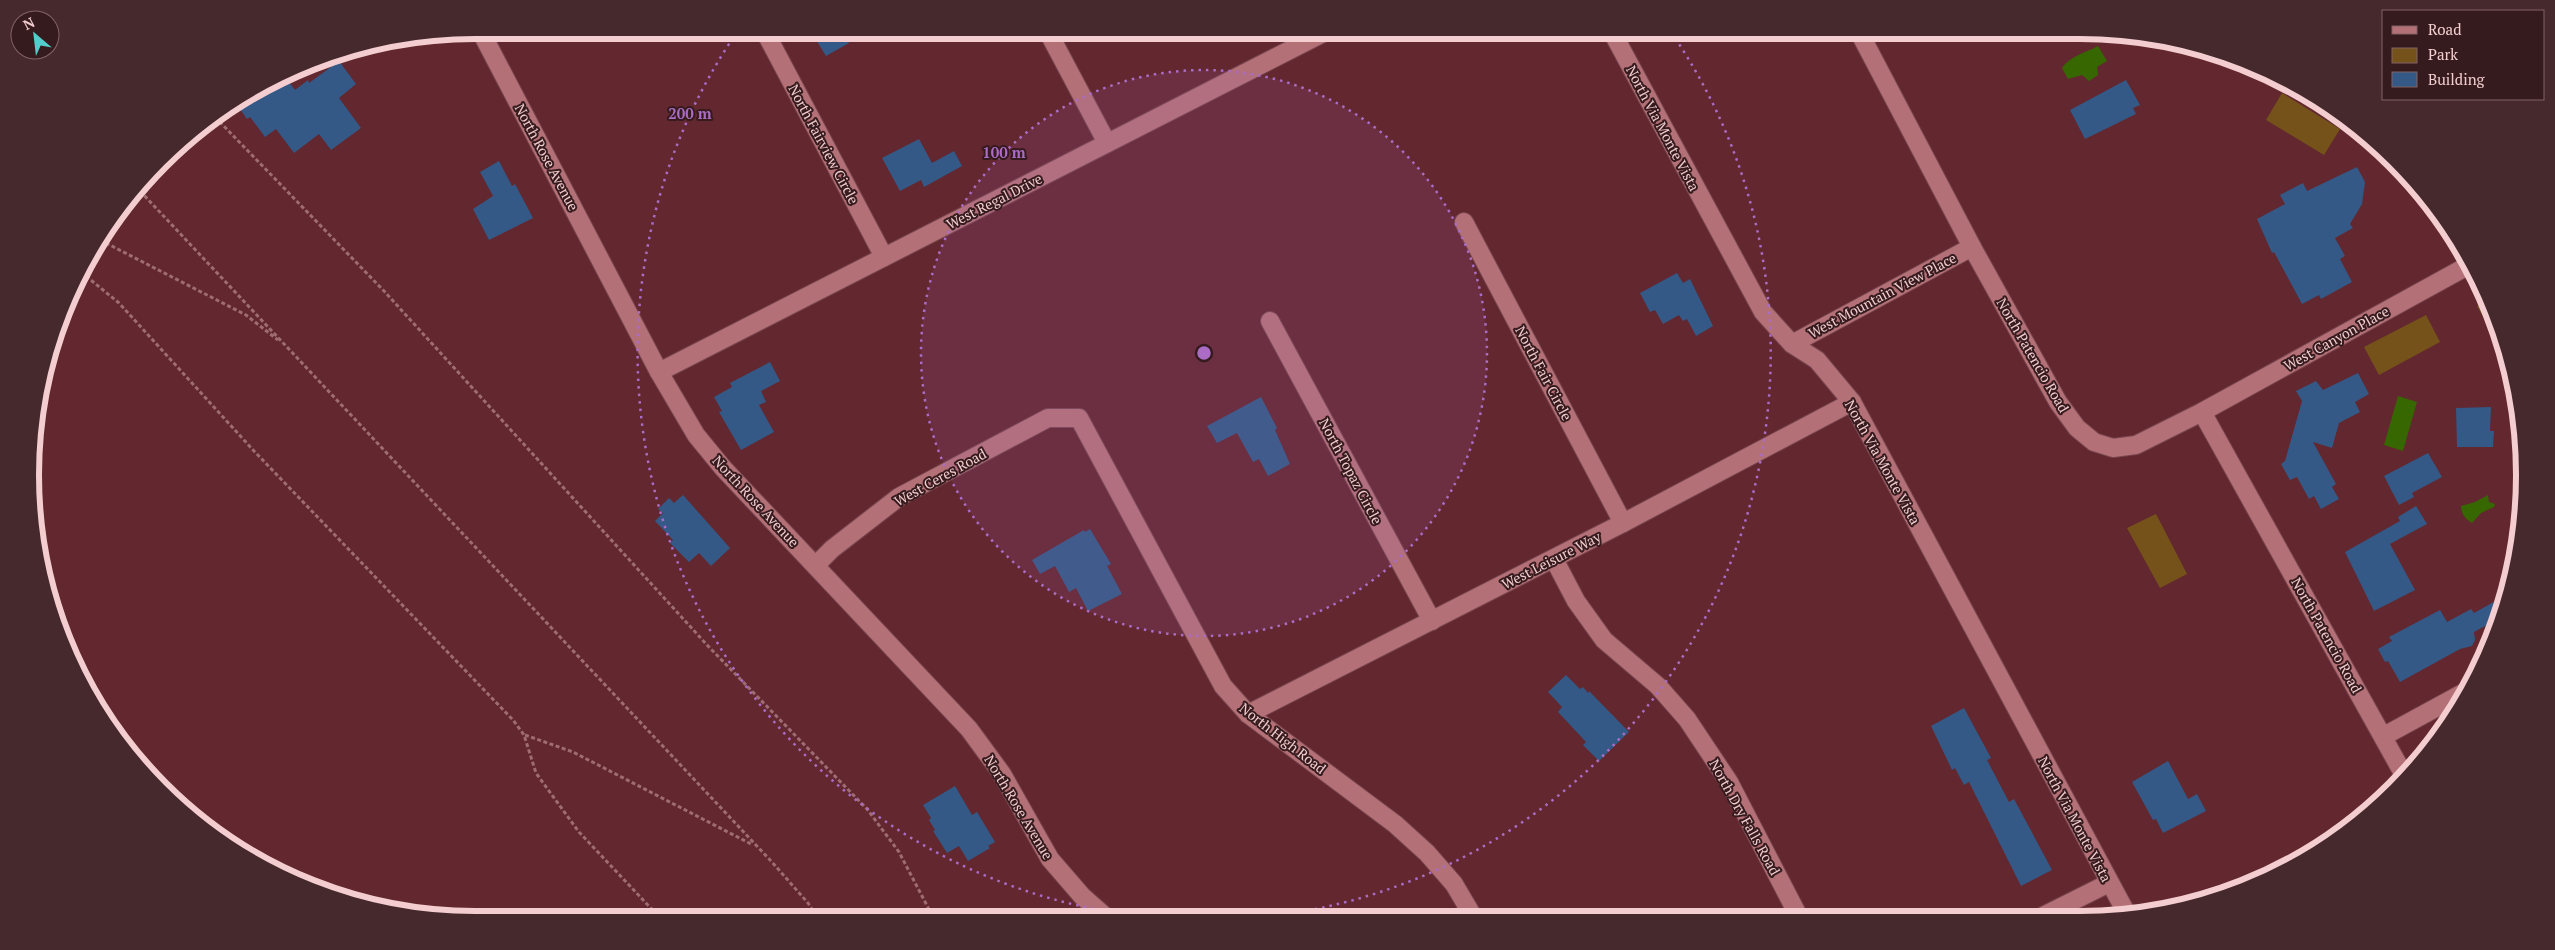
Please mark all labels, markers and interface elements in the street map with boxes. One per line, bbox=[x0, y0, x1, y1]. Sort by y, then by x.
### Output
north arrow bbox=[10, 10, 60, 60]
legend bbox=[2382, 10, 2545, 100]
text: N bbox=[20, 12, 38, 34]
text: Road bbox=[2428, 19, 2461, 39]
text: Park bbox=[2428, 44, 2458, 64]
street label: North Via Monte Vista bbox=[1622, 62, 1704, 194]
text: Building bbox=[2428, 69, 2486, 89]
street label: North Fairview Circle bbox=[784, 81, 864, 207]
street label: North Rose Avenue bbox=[511, 100, 583, 214]
text: 200 m bbox=[668, 103, 712, 123]
text: 100 m bbox=[982, 142, 1026, 162]
street label: West Regal Drive bbox=[943, 169, 1045, 233]
street label: West Mountain View Place bbox=[1805, 248, 1959, 342]
street label: North Patencio Road bbox=[1992, 294, 2074, 416]
street label: West Canyon Place bbox=[2280, 301, 2392, 375]
street label: North Fair Circle bbox=[1511, 323, 1577, 423]
centre of rings bbox=[1195, 344, 1213, 362]
street label: North Via Monte Vista bbox=[1841, 396, 1925, 528]
street label: North Topaz Circle bbox=[1315, 415, 1387, 527]
street label: West Ceres Road bbox=[890, 444, 990, 510]
street label: North Rose Avenue bbox=[709, 451, 803, 551]
street label: West Leisure Way bbox=[1498, 526, 1605, 593]
street label: North Patencio Road bbox=[2287, 574, 2367, 696]
street label: North High Road bbox=[1236, 698, 1330, 778]
street label: North Rose Avenue bbox=[980, 751, 1058, 863]
street label: North Via Monte Vista bbox=[2034, 753, 2116, 885]
street label: North Dry Falls Road bbox=[1705, 756, 1785, 879]

